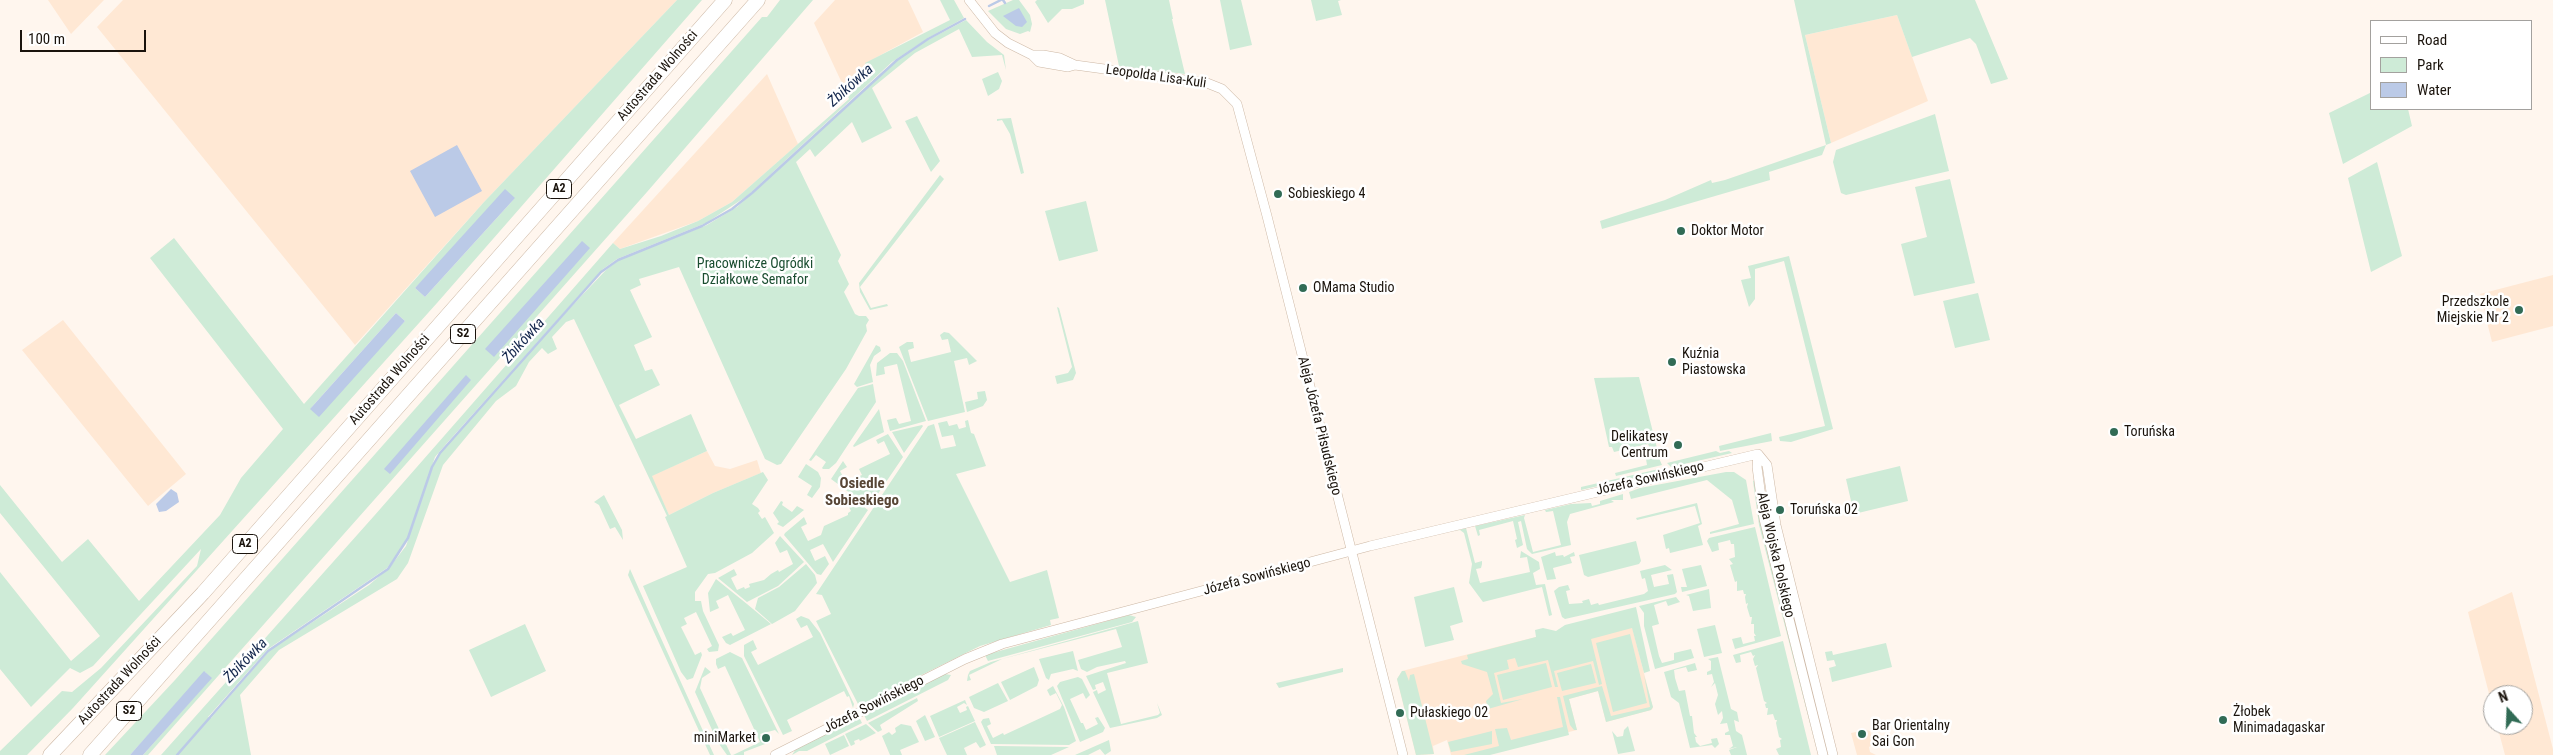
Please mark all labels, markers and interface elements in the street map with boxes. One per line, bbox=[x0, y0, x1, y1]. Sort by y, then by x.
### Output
scale bar bbox=[22, 20, 149, 52]
legend bbox=[2370, 20, 2533, 110]
street label: Autostrada Wolności bbox=[614, 27, 702, 125]
text: 100 m bbox=[28, 30, 65, 48]
text: Road bbox=[2417, 31, 2447, 49]
text: Park bbox=[2417, 56, 2444, 74]
water label: Żbikówka bbox=[825, 61, 877, 111]
street label: Leopolda Lisa-Kuli bbox=[1105, 62, 1207, 92]
text: Water bbox=[2417, 81, 2451, 99]
road number: A2 bbox=[546, 180, 572, 198]
place label: Sobieskiego 4 bbox=[1288, 186, 1365, 202]
marker: Sobieskiego 4 bbox=[1272, 188, 1284, 200]
place label: Doktor Motor bbox=[1691, 223, 1764, 239]
marker: Doktor Motor bbox=[1675, 225, 1687, 237]
park label: Pracownicze Ogródki Działkowe Semafor bbox=[697, 256, 813, 288]
place label: OMama Studio bbox=[1313, 280, 1395, 296]
marker: OMama Studio bbox=[1297, 282, 1309, 294]
place label: Przedszkole Miejskie Nr 2 bbox=[2437, 294, 2509, 326]
marker: Przedszkole Miejskie Nr 2 bbox=[2513, 304, 2525, 316]
water label: Żbikówka bbox=[499, 315, 549, 367]
road number: S2 bbox=[450, 324, 476, 344]
street label: Autostrada Wolności bbox=[346, 331, 434, 429]
place label: Kuźnia Piastowska bbox=[1682, 346, 1746, 378]
street label: Aleja Józefa Piłsudskiego bbox=[1294, 355, 1344, 497]
marker: Kuźnia Piastowska bbox=[1666, 356, 1678, 368]
place label: Toruńska bbox=[2124, 424, 2175, 440]
marker: Toruńska bbox=[2108, 426, 2120, 438]
place label: Delikatesy Centrum bbox=[1611, 429, 1668, 462]
marker: Delikatesy Centrum bbox=[1672, 439, 1684, 451]
street label: Józefa Sowińskiego bbox=[1594, 458, 1706, 500]
district label: Osiedle Sobieskiego bbox=[825, 475, 899, 510]
street label: Aleja Wojska Polskiego bbox=[1752, 491, 1798, 619]
place label: Toruńska 02 bbox=[1790, 502, 1858, 518]
marker: Toruńska 02 bbox=[1774, 504, 1786, 516]
road number: A2 bbox=[232, 534, 258, 554]
street label: Józefa Sowińskiego bbox=[1202, 555, 1312, 599]
street label: Autostrada Wolności bbox=[75, 633, 165, 729]
water label: Żbikówka bbox=[220, 635, 272, 687]
street label: Józefa Sowińskiego bbox=[821, 672, 927, 738]
north arrow bbox=[2483, 685, 2533, 735]
text: N bbox=[2496, 688, 2510, 706]
road number: S2 bbox=[116, 701, 142, 720]
place label: Żłobek Minimadagaskar bbox=[2233, 704, 2325, 736]
place label: Pułaskiego 02 bbox=[1410, 705, 1488, 721]
marker: Pułaskiego 02 bbox=[1394, 707, 1406, 719]
marker: Żłobek Minimadagaskar bbox=[2217, 714, 2229, 726]
place label: Bar Orientalny Sai Gon bbox=[1872, 718, 1950, 750]
marker: Bar Orientalny Sai Gon bbox=[1856, 728, 1868, 740]
place label: miniMarket bbox=[694, 730, 756, 746]
marker: miniMarket bbox=[760, 732, 772, 744]

